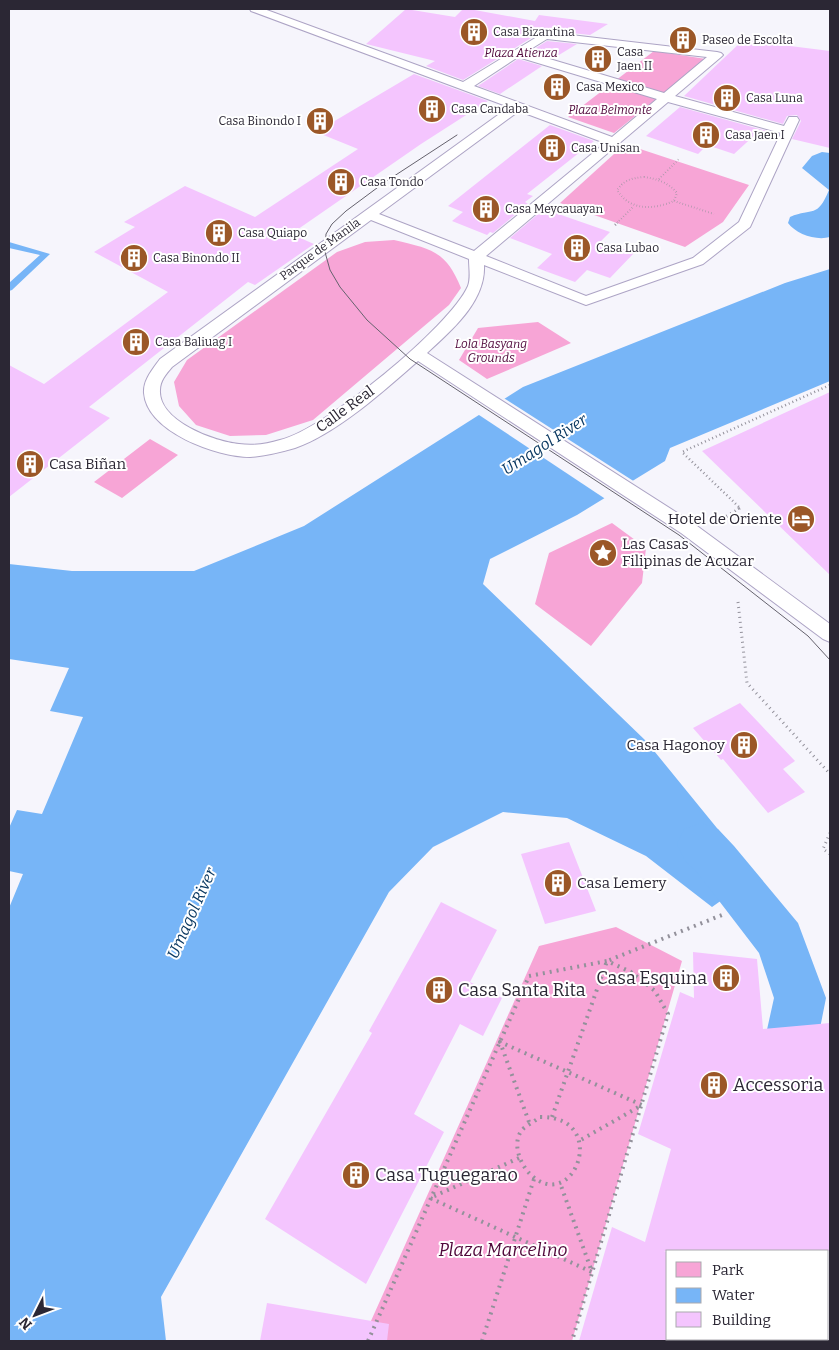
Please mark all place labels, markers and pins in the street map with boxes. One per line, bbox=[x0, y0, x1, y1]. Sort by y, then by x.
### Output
building icon: Casa Bizantina bbox=[459, 17, 489, 47]
place label: Casa Bizantina bbox=[493, 25, 575, 39]
building icon: Paseo de Escolta bbox=[668, 25, 698, 55]
place label: Paseo de Escolta bbox=[702, 33, 794, 47]
building icon: Casa Jaen II bbox=[583, 44, 613, 74]
place label: Casa Jaen II bbox=[616, 45, 652, 73]
building icon: Casa Mexico bbox=[542, 72, 572, 102]
place label: Casa Mexico bbox=[576, 80, 644, 94]
building icon: Casa Luna bbox=[712, 83, 742, 113]
place label: Casa Luna bbox=[746, 91, 803, 105]
building icon: Casa Candaba bbox=[417, 94, 447, 124]
place label: Casa Candaba bbox=[451, 102, 529, 116]
building icon: Casa Binondo I bbox=[305, 106, 335, 136]
place label: Casa Binondo I bbox=[218, 114, 301, 128]
building icon: Casa Jaen I bbox=[691, 120, 721, 150]
place label: Casa Jaen I bbox=[725, 128, 785, 142]
building icon: Casa Unisan bbox=[537, 133, 567, 163]
place label: Casa Unisan bbox=[571, 141, 640, 155]
building icon: Casa Tondo bbox=[326, 167, 356, 197]
place label: Casa Tondo bbox=[360, 175, 424, 189]
building icon: Casa Meycauayan bbox=[471, 194, 501, 224]
place label: Casa Meycauayan bbox=[505, 202, 603, 216]
building icon: Casa Quiapo bbox=[204, 218, 234, 248]
place label: Casa Quiapo bbox=[238, 226, 307, 240]
building icon: Casa Lubao bbox=[562, 233, 592, 263]
place label: Casa Lubao bbox=[596, 241, 659, 255]
building icon: Casa Binondo II bbox=[119, 243, 149, 273]
place label: Casa Binondo II bbox=[153, 251, 240, 265]
building icon: Casa Baliuag I bbox=[121, 327, 151, 357]
place label: Casa Baliuag I bbox=[155, 335, 232, 349]
building icon: Casa Biñan bbox=[15, 449, 45, 479]
place label: Casa Biñan bbox=[49, 455, 126, 473]
hotel icon: Hotel de Oriente bbox=[786, 504, 816, 534]
place label: Hotel de Oriente bbox=[668, 510, 782, 528]
place label: Las Casas Filipinas de Acuzar bbox=[622, 535, 754, 570]
place icon: Las Casas Filipinas de Acuzar bbox=[588, 538, 618, 568]
building icon: Casa Hagonoy bbox=[729, 730, 759, 760]
place label: Casa Hagonoy bbox=[627, 736, 725, 754]
building icon: Casa Lemery bbox=[543, 868, 573, 898]
place label: Casa Lemery bbox=[577, 874, 667, 892]
building icon: Casa Esquina bbox=[711, 963, 741, 993]
place label: Casa Esquina bbox=[596, 967, 707, 989]
building icon: Casa Santa Rita bbox=[424, 975, 454, 1005]
place label: Casa Santa Rita bbox=[458, 979, 586, 1001]
building icon: Accessoria bbox=[699, 1070, 729, 1100]
place label: Accessoria bbox=[733, 1074, 823, 1096]
building icon: Casa Tuguegarao bbox=[341, 1160, 371, 1190]
place label: Casa Tuguegarao bbox=[375, 1164, 518, 1186]

